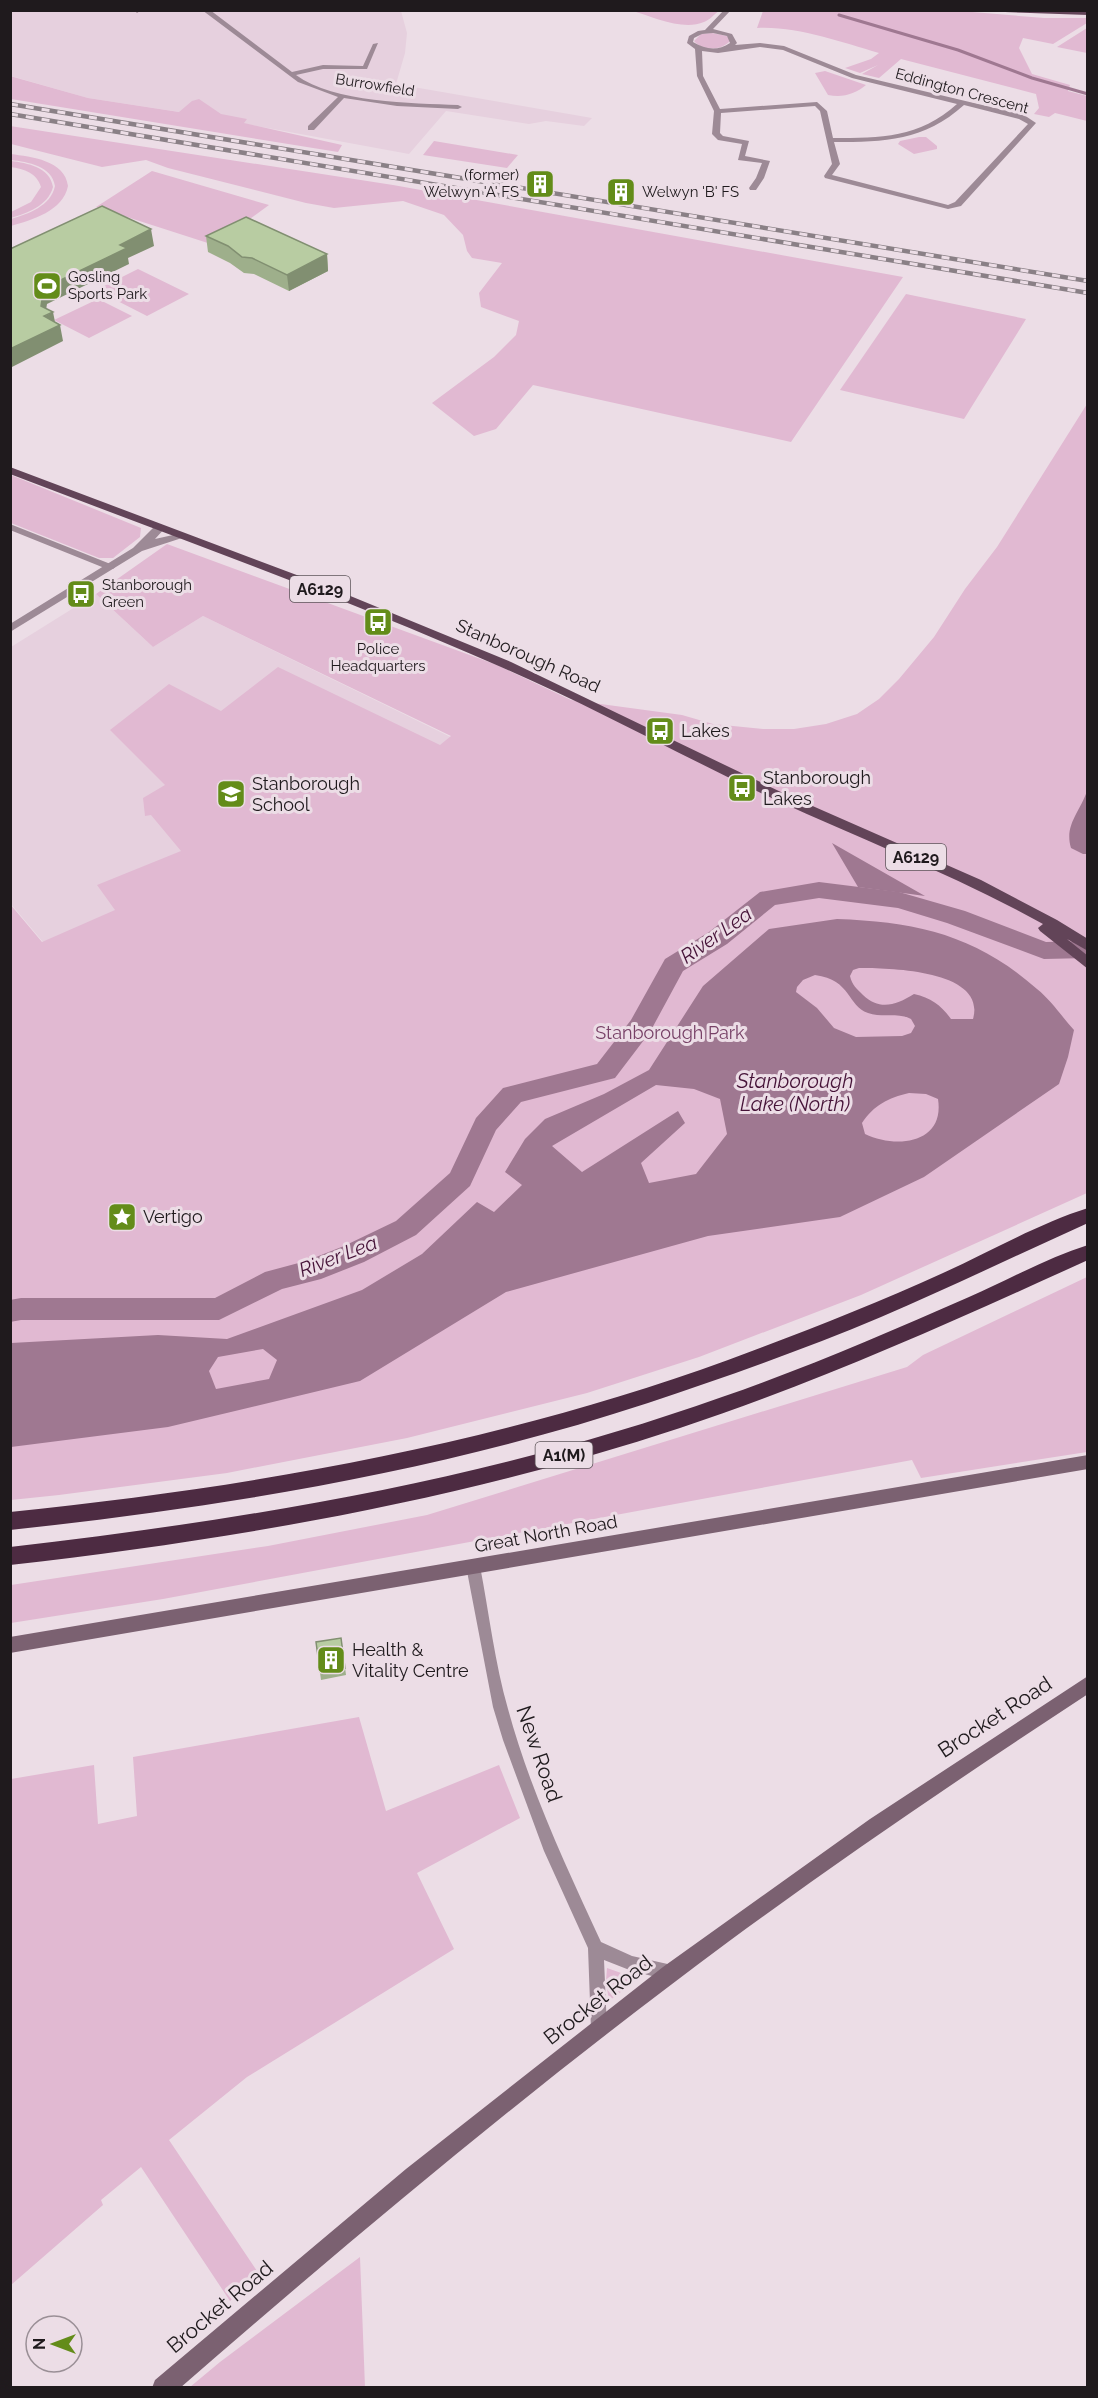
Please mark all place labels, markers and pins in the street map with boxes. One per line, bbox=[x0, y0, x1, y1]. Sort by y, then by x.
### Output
place label: (former) Welwyn 'A' FS bbox=[424, 166, 519, 201]
building icon: (former) Welwyn 'A' FS bbox=[524, 168, 556, 200]
building icon: Welwyn 'B' FS bbox=[605, 176, 637, 208]
place label: Welwyn 'B' FS bbox=[642, 183, 739, 201]
place label: Gosling Sports Park bbox=[68, 268, 147, 303]
sports icon: Gosling Sports Park bbox=[31, 270, 63, 302]
place label: Stanborough Green bbox=[102, 576, 192, 611]
bus stop icon: Stanborough Green bbox=[65, 578, 97, 610]
bus stop icon: Police Headquarters bbox=[362, 606, 394, 638]
place label: Police Headquarters bbox=[330, 640, 426, 675]
bus stop icon: Lakes bbox=[644, 715, 676, 747]
place label: Lakes bbox=[681, 720, 730, 741]
place label: Stanborough Lakes bbox=[763, 767, 871, 809]
bus stop icon: Stanborough Lakes bbox=[726, 772, 758, 804]
place label: Stanborough School bbox=[252, 773, 360, 815]
school or university icon: Stanborough School bbox=[215, 778, 247, 810]
place icon: Vertigo bbox=[106, 1201, 138, 1233]
place label: Vertigo bbox=[143, 1206, 203, 1227]
place label: Health & Vitality Centre bbox=[352, 1639, 469, 1681]
building icon: Health & Vitality Centre bbox=[315, 1644, 347, 1676]

